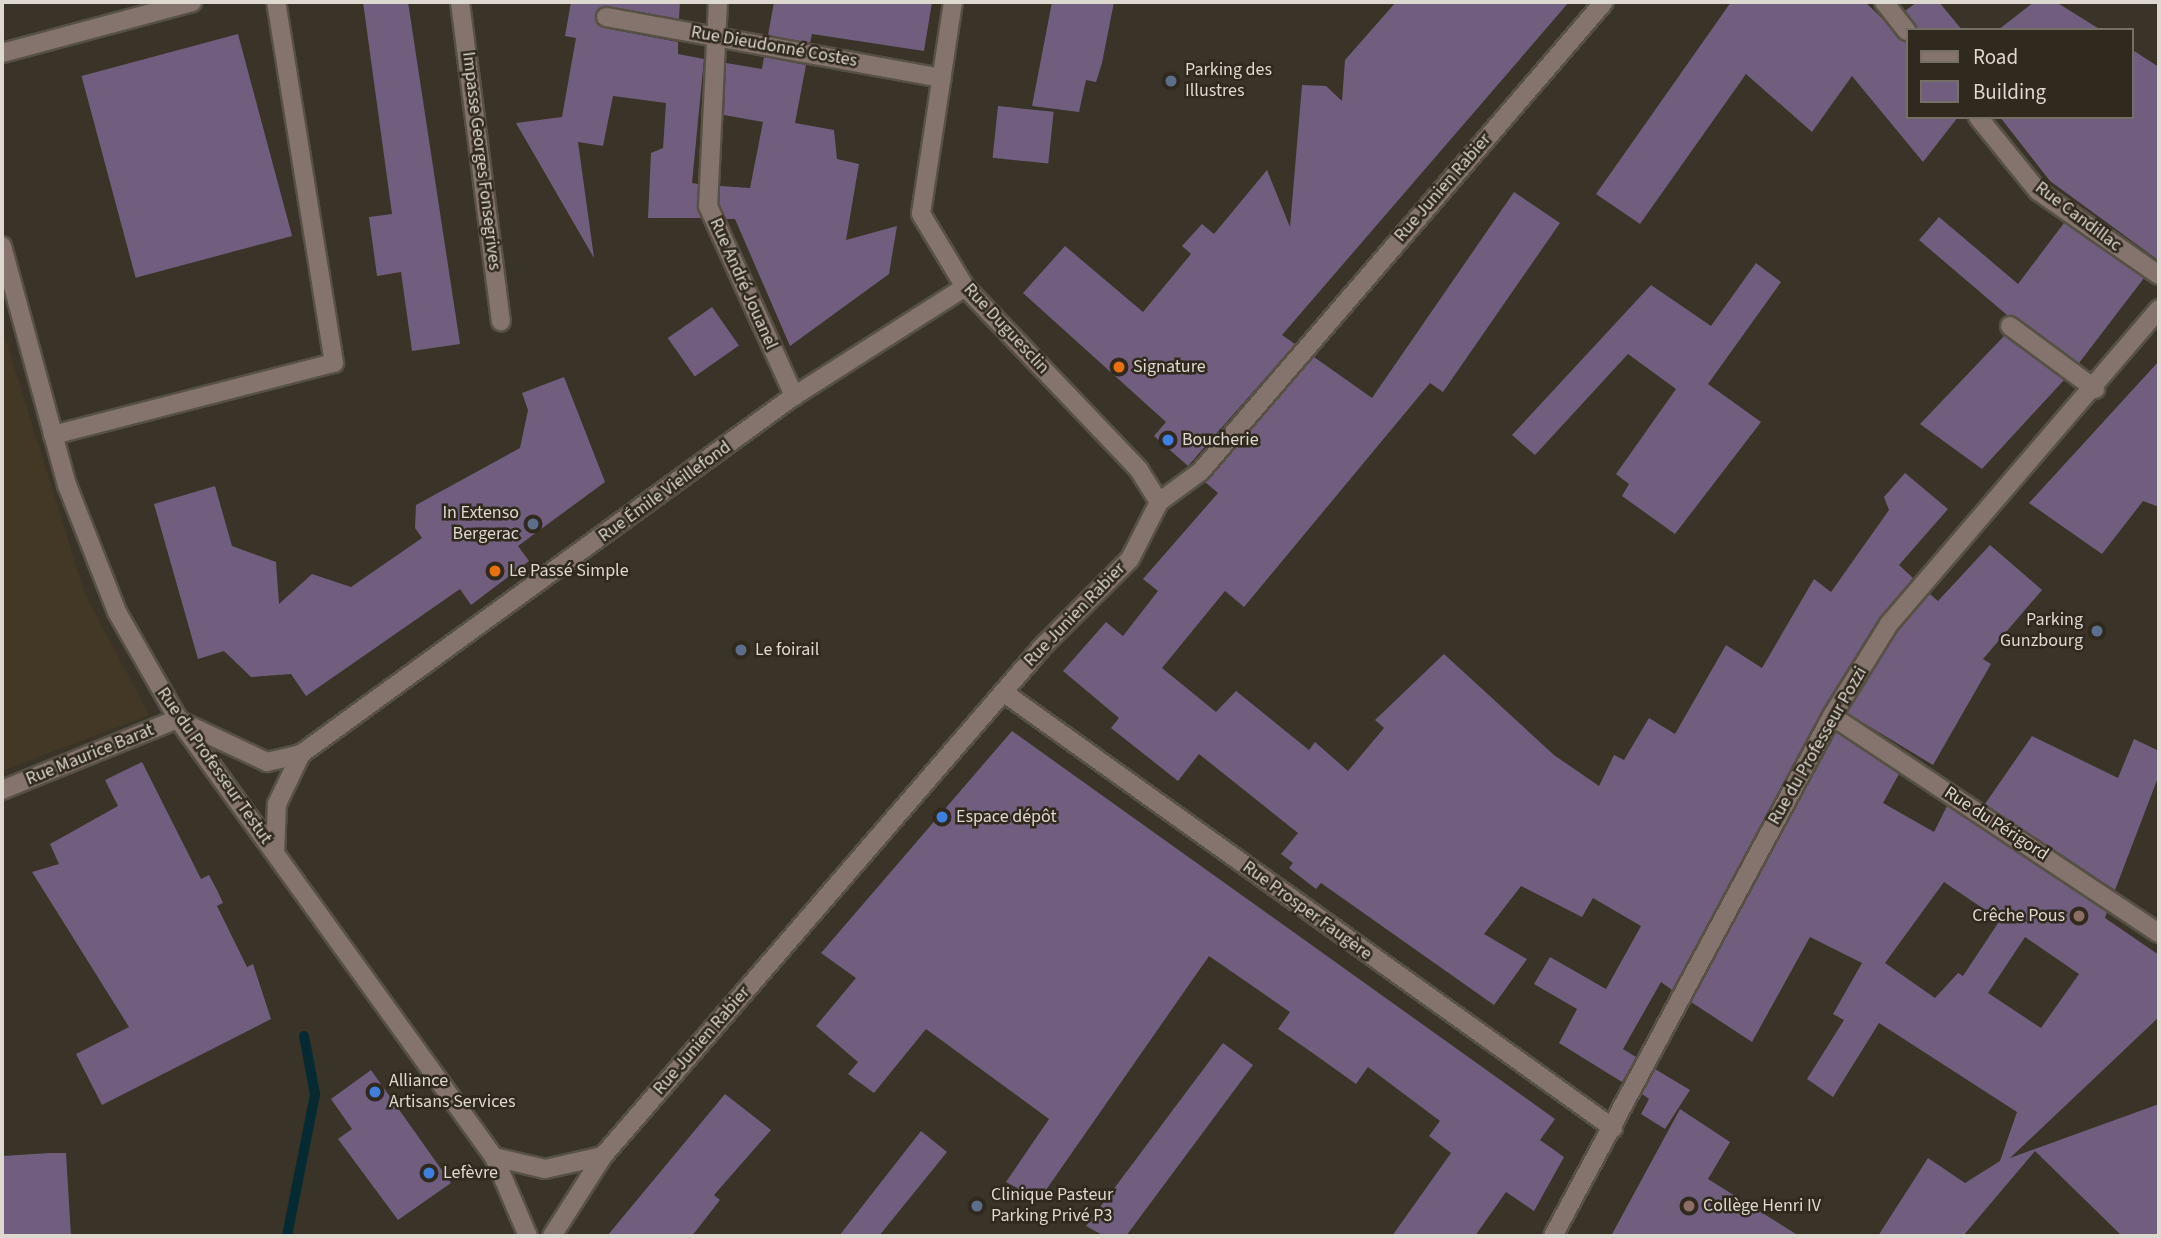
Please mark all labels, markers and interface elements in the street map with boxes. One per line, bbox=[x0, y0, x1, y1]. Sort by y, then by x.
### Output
street label: Rue Dieudonné Costes bbox=[689, 22, 859, 72]
legend bbox=[1906, 28, 2133, 119]
text: Road bbox=[1973, 42, 2018, 72]
street label: Impasse Georges Fonsegrives bbox=[457, 51, 505, 271]
place label: Parking des Illustres bbox=[1185, 60, 1272, 102]
marker: Parking des Illustres bbox=[1163, 73, 1179, 89]
text: Building bbox=[1973, 77, 2046, 107]
street label: Rue Junien Rabier bbox=[1390, 129, 1496, 247]
street label: Rue Candillac bbox=[2031, 177, 2125, 257]
street label: Rue André Jouanel bbox=[704, 215, 782, 353]
street label: Rue Duguesclin bbox=[959, 279, 1053, 379]
place label: Signature bbox=[1133, 356, 1206, 378]
marker: Signature bbox=[1111, 359, 1127, 375]
place label: Boucherie bbox=[1182, 429, 1259, 451]
marker: Boucherie bbox=[1160, 432, 1176, 448]
street label: Rue Émile Vieillefond bbox=[595, 437, 735, 547]
place label: In Extenso Bergerac bbox=[442, 503, 519, 546]
marker: In Extenso Bergerac bbox=[525, 516, 541, 532]
street label: Rue Junien Rabier bbox=[1020, 558, 1130, 672]
place label: Le Passé Simple bbox=[509, 560, 629, 582]
marker: Le Passé Simple bbox=[487, 563, 503, 579]
place label: Parking Gunzbourg bbox=[2000, 610, 2083, 652]
marker: Parking Gunzbourg bbox=[2089, 623, 2105, 639]
place label: Le foirail bbox=[755, 639, 819, 661]
marker: Le foirail bbox=[733, 642, 749, 658]
street label: Rue du Professeur Pozzi bbox=[1764, 663, 1872, 829]
street label: Rue du Professeur Testut bbox=[152, 684, 276, 848]
street label: Rue Maurice Barat bbox=[23, 720, 157, 790]
street label: Rue du Périgord bbox=[1940, 782, 2052, 866]
place label: Espace dépôt bbox=[956, 806, 1057, 828]
marker: Espace dépôt bbox=[934, 809, 950, 825]
street label: Rue Prosper Faugère bbox=[1238, 857, 1376, 965]
place label: Crêche Pous bbox=[1972, 905, 2065, 927]
marker: Crêche Pous bbox=[2071, 908, 2087, 924]
street label: Rue Junien Rabier bbox=[649, 982, 755, 1100]
place label: Alliance Artisans Services bbox=[389, 1071, 516, 1114]
marker: Alliance Artisans Services bbox=[367, 1084, 383, 1100]
place label: Lefèvre bbox=[443, 1162, 498, 1184]
marker: Lefèvre bbox=[421, 1165, 437, 1181]
place label: Clinique Pasteur Parking Privé P3 bbox=[991, 1185, 1113, 1228]
place label: Collège Henri IV bbox=[1703, 1195, 1821, 1217]
marker: Clinique Pasteur Parking Privé P3 bbox=[969, 1198, 985, 1214]
marker: Collège Henri IV bbox=[1681, 1198, 1697, 1214]

